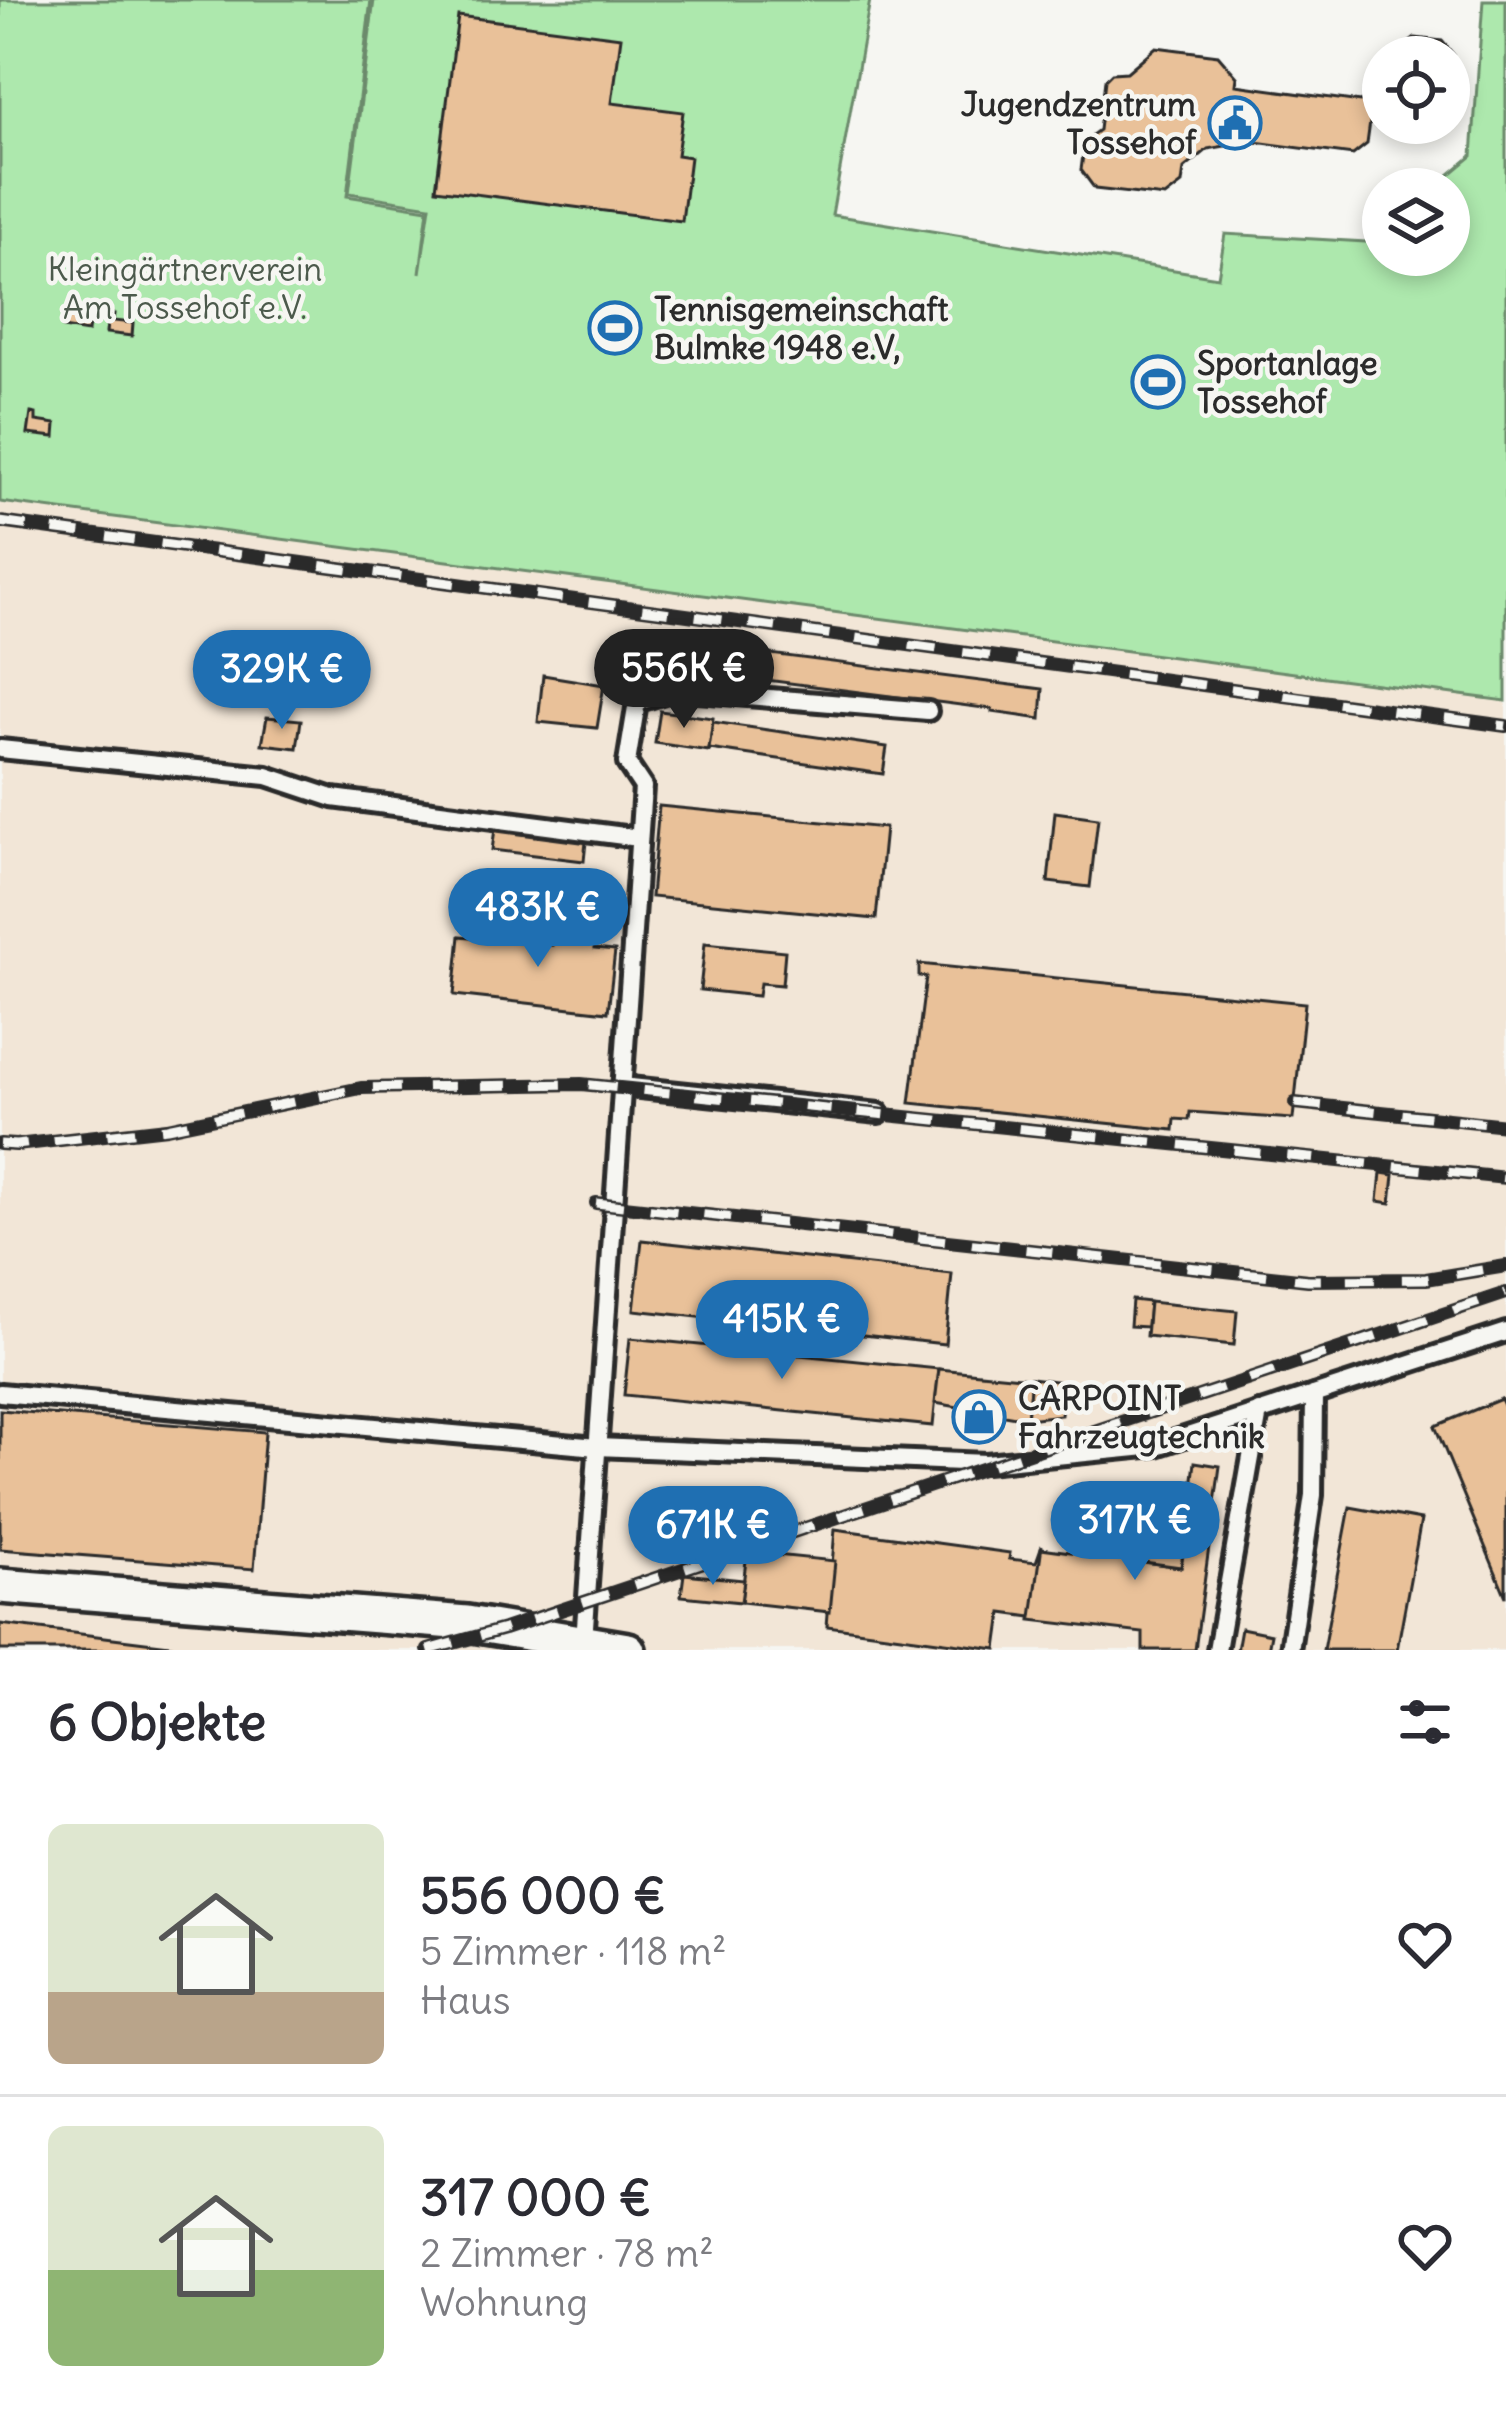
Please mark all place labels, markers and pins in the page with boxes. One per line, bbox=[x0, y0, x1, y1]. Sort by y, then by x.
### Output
place label: Jugendzentrum Tossehof bbox=[961, 83, 1197, 163]
public building icon: Jugendzentrum Tossehof bbox=[1207, 95, 1263, 151]
place label: Tennisgemeinschaft Bulmke 1948 e.V, bbox=[654, 288, 948, 368]
sports icon: Tennisgemeinschaft Bulmke 1948 e.V, bbox=[587, 300, 643, 356]
place label: Sportanlage Tossehof bbox=[1197, 342, 1378, 422]
sports icon: Sportanlage Tossehof bbox=[1130, 354, 1186, 410]
pin: 556K € bbox=[586, 629, 782, 731]
pin: 329K € bbox=[184, 630, 380, 732]
pin: 483K € bbox=[440, 868, 636, 970]
pin: 415K € bbox=[684, 1280, 880, 1382]
place label: CARPOINT Fahrzeugtechnik bbox=[1018, 1377, 1265, 1457]
shop icon: CARPOINT Fahrzeugtechnik bbox=[951, 1389, 1007, 1445]
pin: 317K € bbox=[1037, 1481, 1233, 1583]
pin: 671K € bbox=[615, 1486, 811, 1588]

